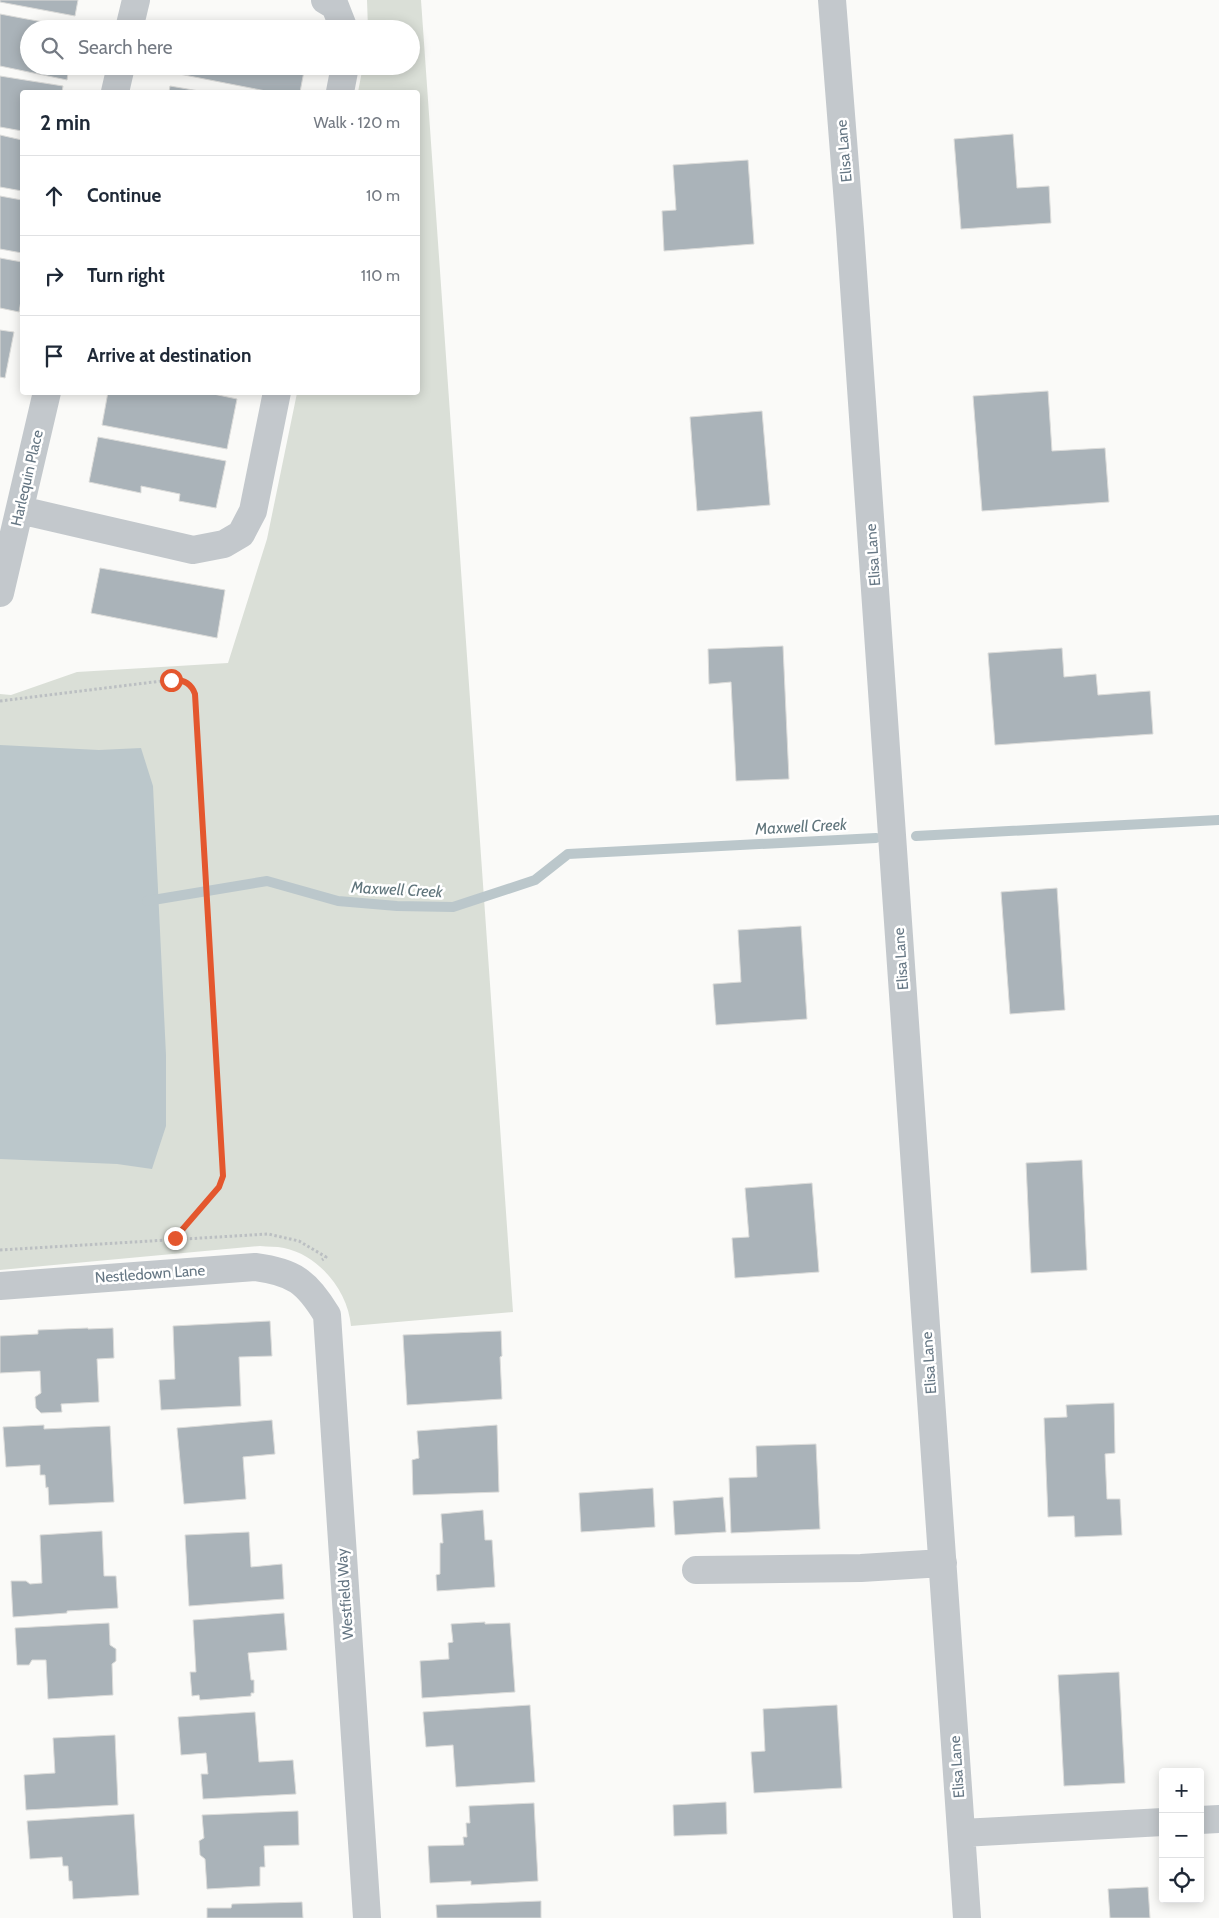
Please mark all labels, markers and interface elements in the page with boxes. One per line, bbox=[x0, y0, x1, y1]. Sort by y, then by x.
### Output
search box bbox=[20, 20, 420, 75]
icon: search bbox=[38, 34, 66, 62]
text: Search here bbox=[78, 36, 172, 59]
text: 2 min bbox=[40, 110, 91, 135]
text: Walk · 120 m bbox=[313, 113, 400, 132]
street label: Elisa Lane bbox=[832, 119, 856, 183]
icon: ahead bbox=[40, 182, 68, 210]
text: Continue bbox=[87, 184, 161, 207]
text: 10 m bbox=[366, 186, 400, 205]
icon: right bbox=[40, 262, 68, 290]
text: Turn right bbox=[87, 264, 165, 287]
text: 110 m bbox=[361, 266, 400, 285]
icon: arrive bbox=[40, 342, 68, 370]
text: Arrive at destination bbox=[87, 344, 251, 367]
street label: Harlequin Place bbox=[7, 428, 47, 528]
street label: Elisa Lane bbox=[862, 523, 884, 587]
route start bbox=[160, 669, 183, 692]
water label: Maxwell Creek bbox=[754, 815, 848, 838]
water label: Maxwell Creek bbox=[350, 878, 444, 901]
street label: Elisa Lane bbox=[890, 927, 912, 991]
route end bbox=[164, 1227, 187, 1250]
street label: Nestledown Lane bbox=[94, 1261, 206, 1287]
street label: Elisa Lane bbox=[918, 1331, 940, 1395]
street label: Westfield Way bbox=[333, 1547, 357, 1640]
street label: Elisa Lane bbox=[946, 1735, 968, 1799]
map controls bbox=[1159, 1768, 1204, 1903]
button: + bbox=[1159, 1768, 1204, 1813]
button: − bbox=[1159, 1813, 1204, 1858]
button: locate bbox=[1159, 1858, 1204, 1903]

